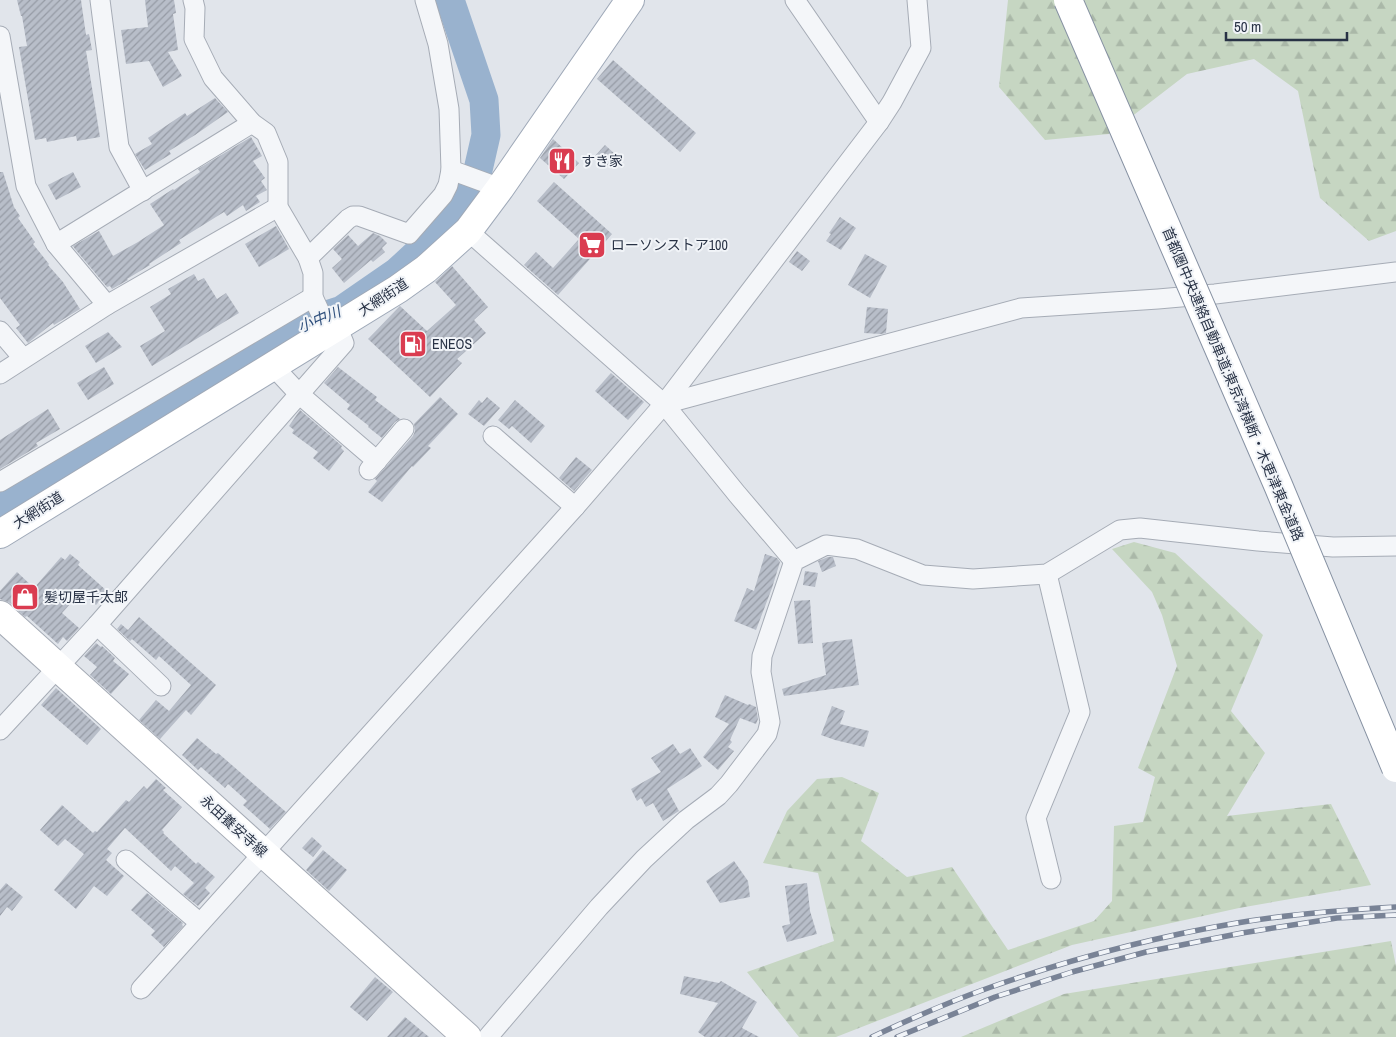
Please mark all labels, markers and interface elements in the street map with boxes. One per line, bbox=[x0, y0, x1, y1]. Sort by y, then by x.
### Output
scale bar bbox=[1226, 10, 1347, 42]
text: 50 m bbox=[1234, 16, 1261, 37]
restaurant icon: すき家 bbox=[547, 146, 577, 176]
place label: すき家 bbox=[581, 152, 623, 170]
street label: 首都圏中央連絡自動車道;東京湾横断・木更津東金道路 bbox=[1158, 224, 1308, 544]
supermarket icon: ローソンストア100 bbox=[577, 230, 607, 260]
place label: ローソンストア100 bbox=[611, 236, 728, 254]
street label: 大網街道 bbox=[355, 274, 411, 320]
water label: 小中川 bbox=[294, 300, 346, 337]
fuel station icon: ENEOS bbox=[398, 329, 428, 359]
place label: ENEOS bbox=[432, 335, 473, 353]
street label: 大網街道 bbox=[9, 488, 67, 532]
shop icon: 髪切屋千太郎 bbox=[10, 582, 40, 612]
place label: 髪切屋千太郎 bbox=[44, 588, 128, 606]
street label: 永田養安寺線 bbox=[197, 791, 271, 861]

